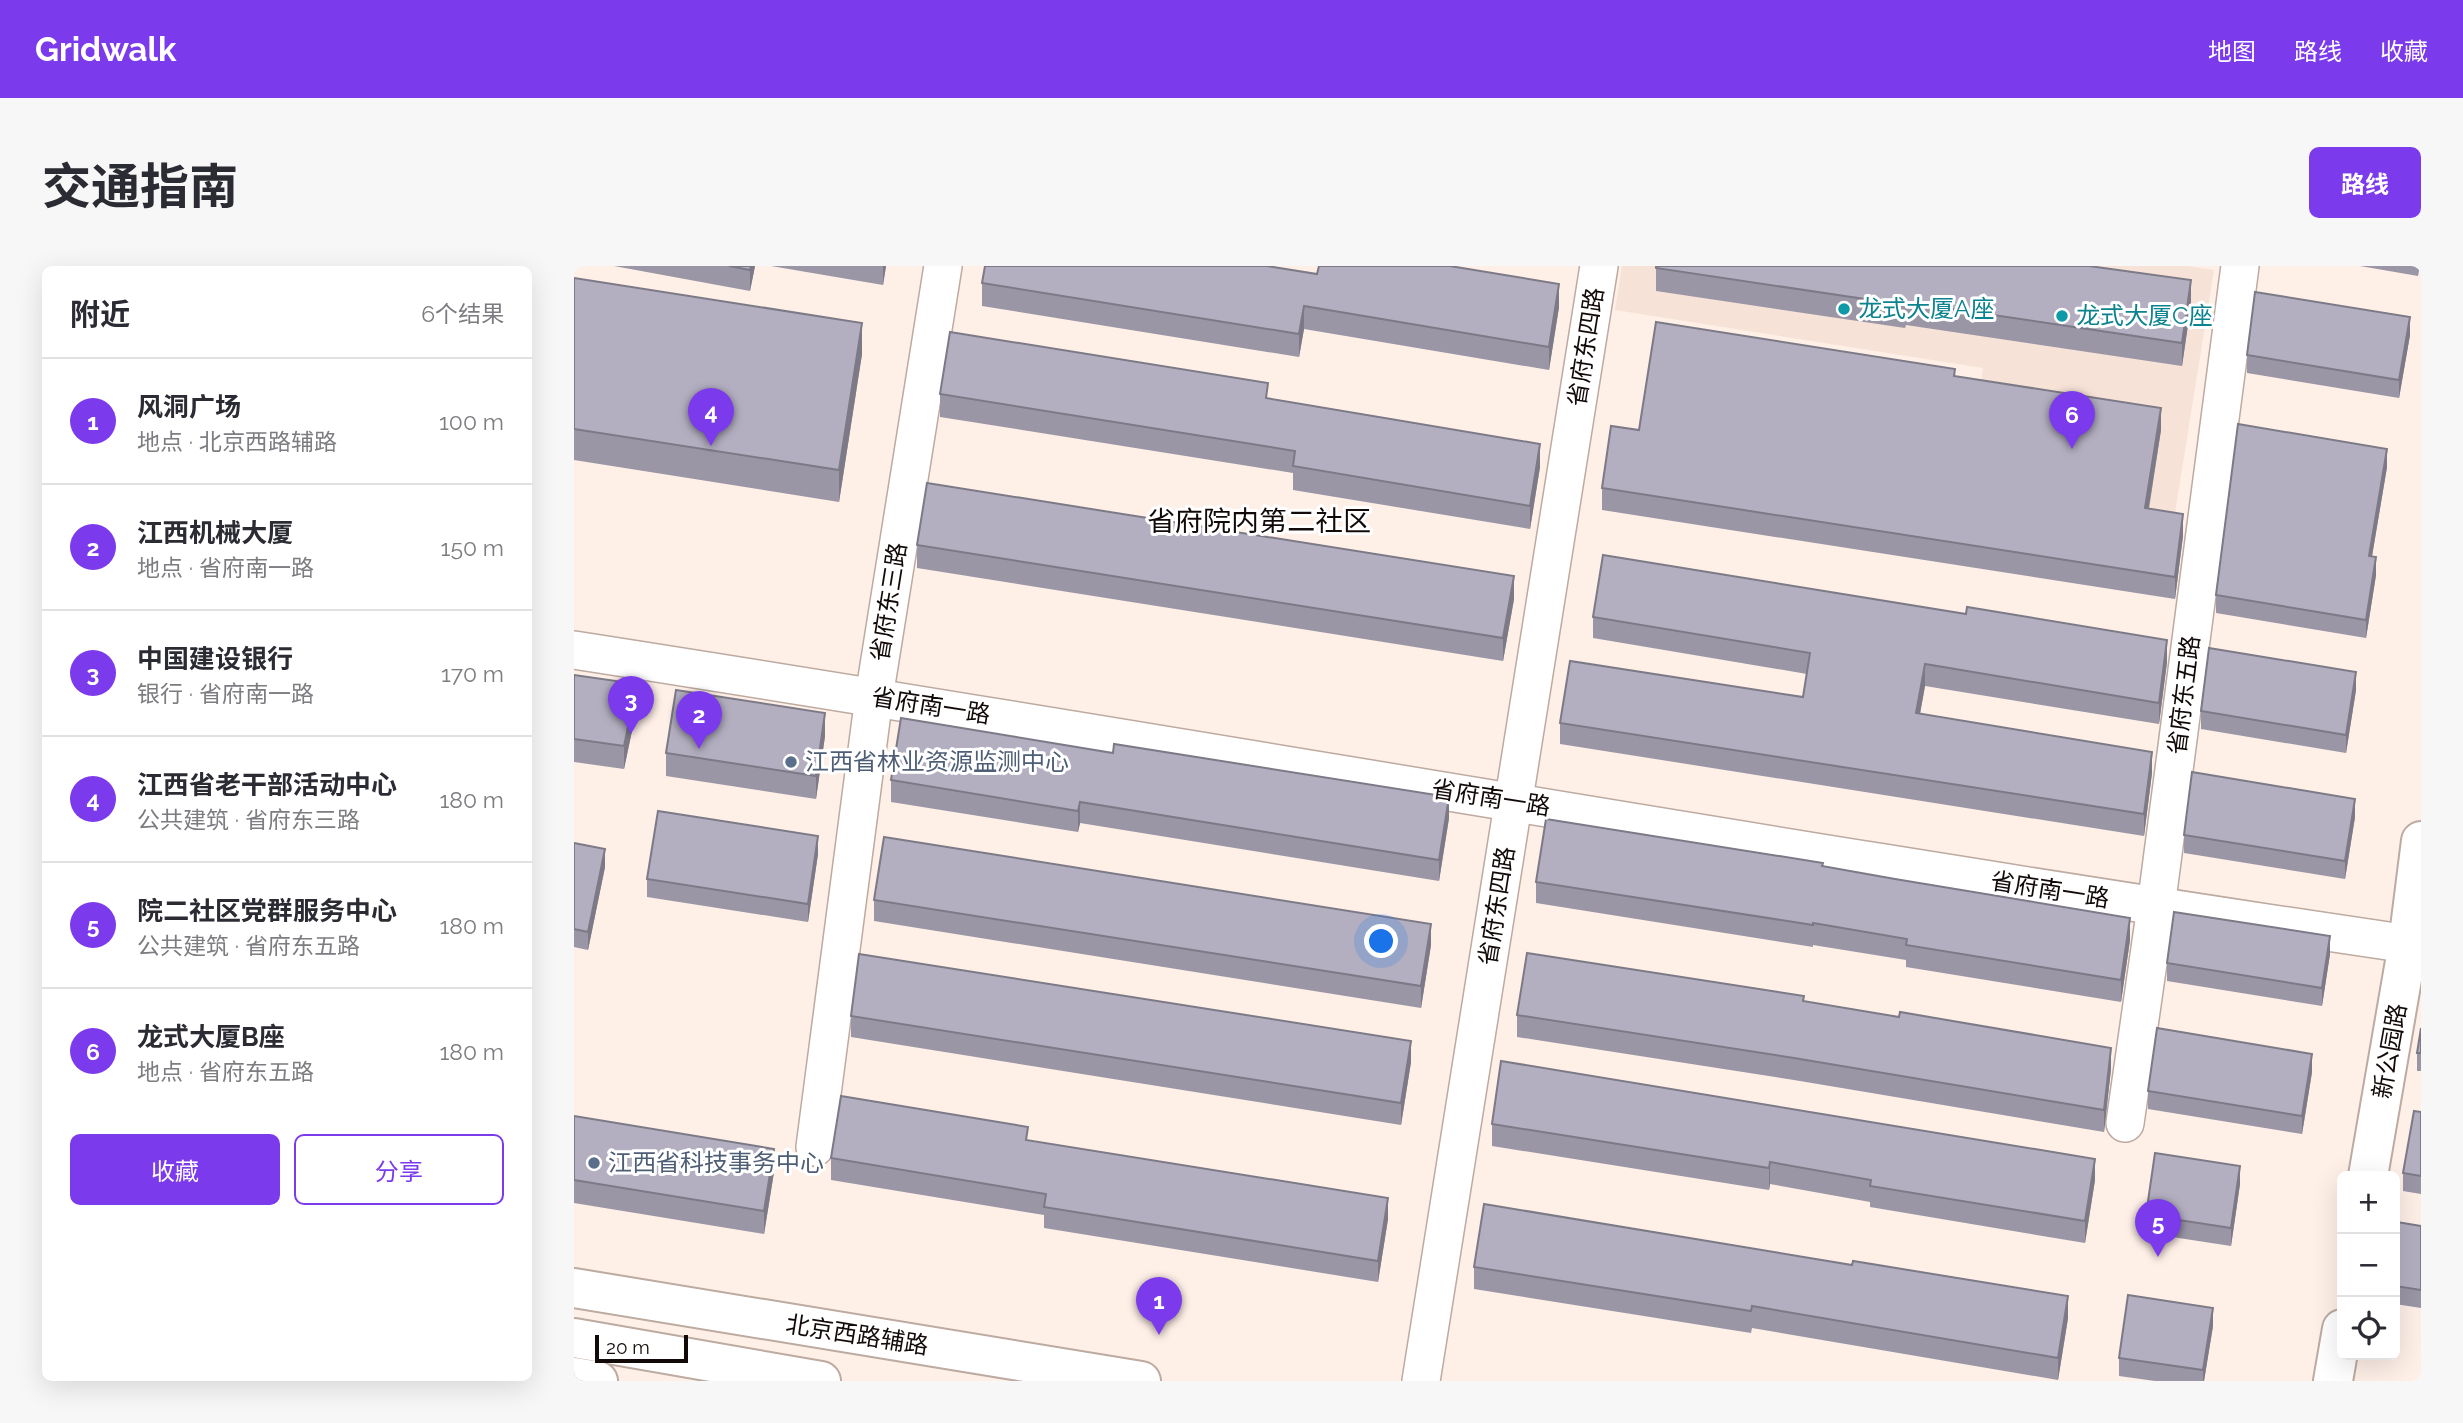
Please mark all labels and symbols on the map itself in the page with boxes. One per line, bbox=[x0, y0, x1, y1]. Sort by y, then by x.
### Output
street label: 省府东四路 bbox=[1562, 285, 1609, 408]
place label: 龙式大厦A座 bbox=[1858, 294, 1994, 323]
marker: 龙式大厦A座 bbox=[1836, 301, 1852, 317]
place label: 龙式大厦C座 bbox=[2076, 301, 2212, 330]
marker: 龙式大厦C座 bbox=[2054, 308, 2070, 324]
pin: 4 bbox=[688, 388, 734, 446]
pin: 6 bbox=[2049, 391, 2095, 449]
district label: 省府院内第二社区 bbox=[1147, 505, 1371, 538]
street label: 省府东三路 bbox=[865, 540, 912, 663]
street label: 省府东五路 bbox=[2162, 634, 2205, 756]
pin: 3 bbox=[608, 676, 654, 734]
street label: 省府南一路 bbox=[870, 682, 993, 729]
pin: 2 bbox=[676, 691, 722, 749]
place label: 江西省林业资源监测中心 bbox=[805, 747, 1069, 776]
marker: 江西省林业资源监测中心 bbox=[783, 754, 799, 770]
street label: 省府南一路 bbox=[1430, 774, 1553, 821]
street label: 省府东四路 bbox=[1473, 844, 1520, 967]
street label: 省府南一路 bbox=[1989, 866, 2112, 913]
your location bbox=[1364, 924, 1398, 958]
street label: 新公园路 bbox=[2367, 1001, 2412, 1101]
place label: 江西省科技事务中心 bbox=[608, 1148, 824, 1177]
marker: 江西省科技事务中心 bbox=[586, 1155, 602, 1171]
pin: 5 bbox=[2135, 1199, 2181, 1257]
pin: 1 bbox=[1136, 1277, 1182, 1335]
street label: 北京西路辅路 bbox=[784, 1309, 930, 1360]
scale bar bbox=[595, 1332, 688, 1364]

